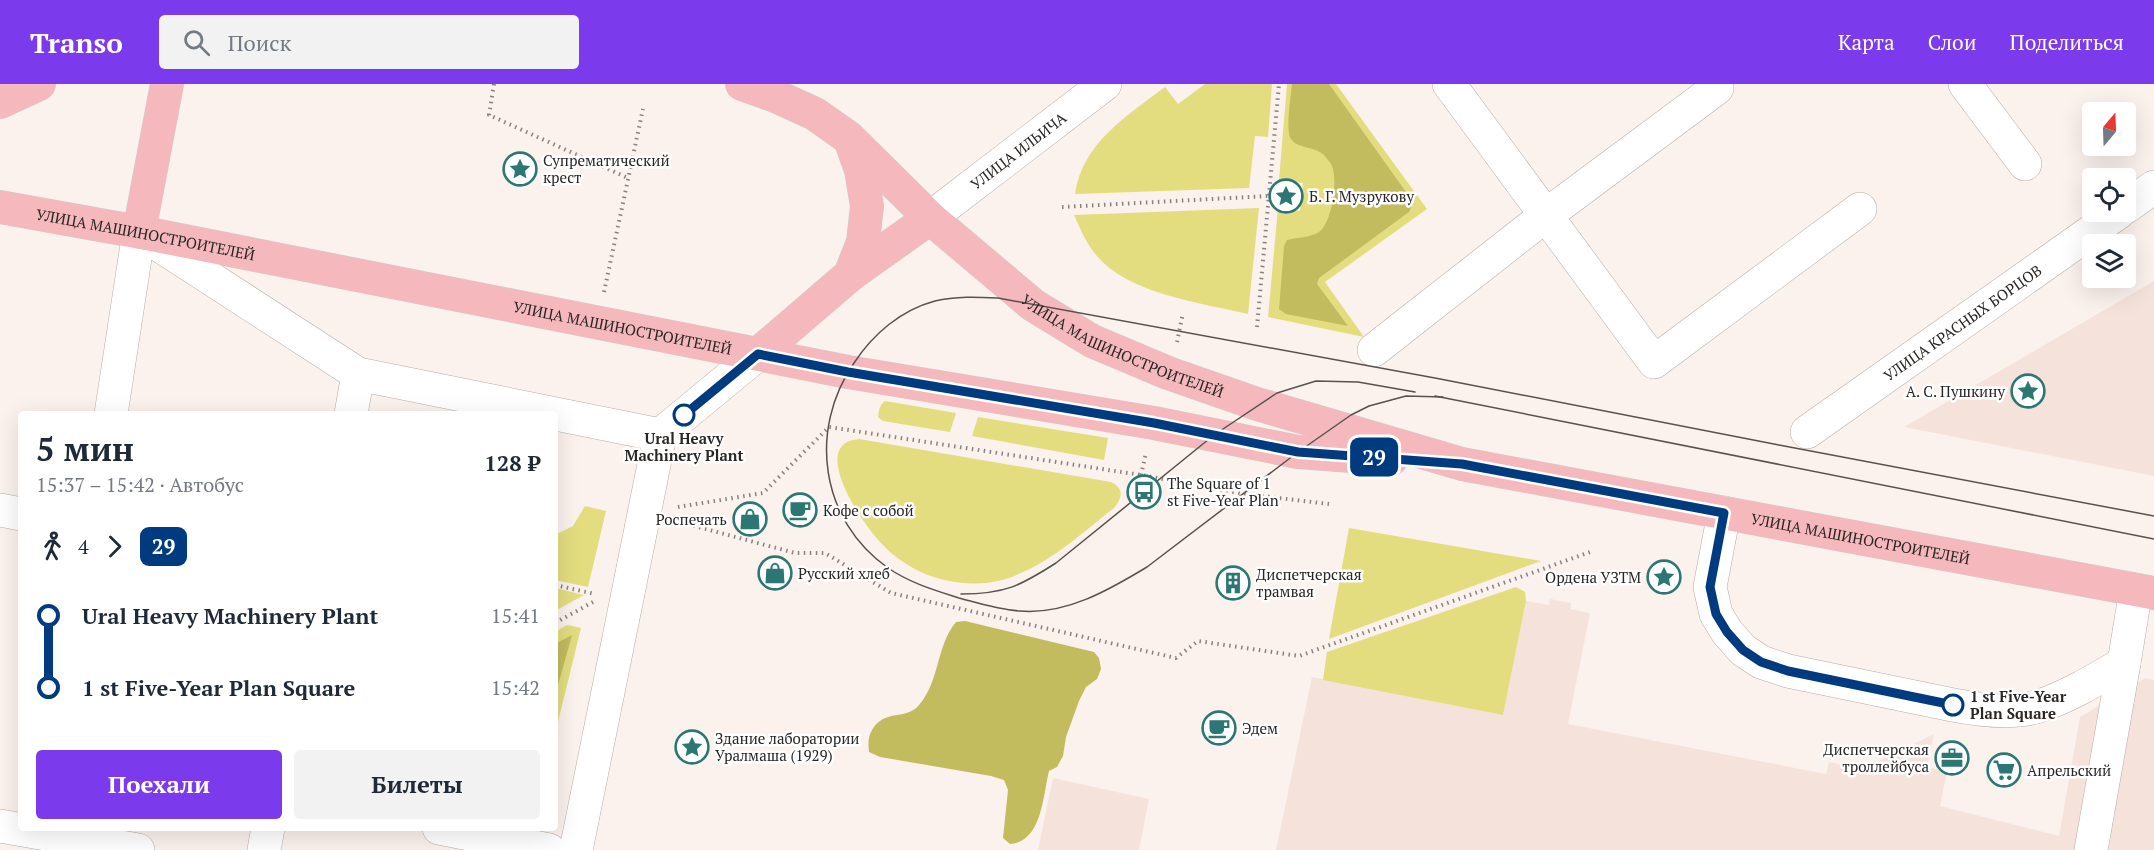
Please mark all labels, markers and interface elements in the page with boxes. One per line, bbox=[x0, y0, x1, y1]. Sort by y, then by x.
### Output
search box bbox=[159, 15, 579, 69]
text: Transo bbox=[30, 24, 123, 61]
icon: search bbox=[180, 26, 213, 59]
text: Поиск bbox=[228, 28, 291, 57]
text: Карта bbox=[1838, 28, 1895, 56]
text: Слои bbox=[1928, 28, 1977, 56]
text: Поделиться bbox=[2010, 28, 2124, 56]
north arrow bbox=[2082, 102, 2136, 156]
map controls bbox=[2082, 102, 2136, 288]
street label: УЛИЦА ИЛЬИЧА bbox=[966, 107, 1071, 194]
place label: Супрематический крест bbox=[543, 150, 670, 187]
place icon: Супрематический крест bbox=[502, 151, 538, 187]
button: locate bbox=[2082, 168, 2136, 222]
place icon: Б. Г. Музрукову bbox=[1268, 178, 1304, 214]
place label: Б. Г. Музрукову bbox=[1309, 186, 1415, 206]
street label: УЛИЦА МАШИНОСТРОИТЕЛЕЙ bbox=[34, 204, 257, 265]
button: layers bbox=[2082, 234, 2136, 288]
street label: УЛИЦА КРАСНЫХ БОРЦОВ bbox=[1879, 260, 2045, 385]
street label: УЛИЦА МАШИНОСТРОИТЕЛЕЙ bbox=[1017, 289, 1226, 402]
street label: УЛИЦА МАШИНОСТРОИТЕЛЕЙ bbox=[511, 296, 733, 359]
place icon: А. С. Пушкину bbox=[2010, 373, 2046, 409]
place label: А. С. Пушкину bbox=[1906, 381, 2005, 401]
marker: Ural Heavy Machinery Plant bbox=[673, 404, 695, 426]
text: 5 мин bbox=[36, 427, 134, 470]
place label: Ural Heavy Machinery Plant bbox=[624, 428, 744, 465]
line badge: 29 bbox=[1347, 438, 1401, 476]
text: 29 bbox=[1362, 443, 1386, 471]
text: 128 ₽ bbox=[484, 448, 540, 477]
text: 15:37 – 15:42 · Автобус bbox=[36, 471, 244, 498]
place label: The Square of 1 st Five-Year Plan bbox=[1167, 473, 1279, 510]
bus stop icon: The Square of 1 st Five-Year Plan bbox=[1126, 474, 1162, 510]
cafe icon: Кофе с собой bbox=[782, 492, 818, 528]
place label: Кофе с собой bbox=[823, 500, 914, 520]
shop icon: Роспечать bbox=[732, 501, 768, 537]
street label: УЛИЦА МАШИНОСТРОИТЕЛЕЙ bbox=[1749, 508, 1972, 568]
place label: Роспечать bbox=[656, 509, 727, 529]
icon: walk bbox=[36, 530, 69, 563]
icon: forward bbox=[98, 530, 131, 563]
text: 29 bbox=[152, 532, 175, 560]
text: 4 bbox=[78, 533, 89, 560]
shop icon: Русский хлеб bbox=[757, 555, 793, 591]
place icon: Ордена УЗТМ bbox=[1646, 559, 1682, 595]
place label: Русский хлеб bbox=[798, 563, 890, 583]
place label: Диспетчерская трамвая bbox=[1256, 564, 1362, 601]
building icon: Диспетчерская трамвая bbox=[1215, 565, 1251, 601]
place label: Ордена УЗТМ bbox=[1545, 567, 1641, 587]
text: Ural Heavy Machinery Plant bbox=[82, 601, 378, 630]
text: 15:41 bbox=[491, 602, 540, 629]
text: 1 st Five-Year Plan Square bbox=[82, 673, 355, 702]
text: 15:42 bbox=[491, 674, 540, 701]
place label: 1 st Five-Year Plan Square bbox=[1970, 686, 2067, 723]
marker: 1 st Five-Year Plan Square bbox=[1942, 694, 1964, 716]
cafe icon: Эдем bbox=[1201, 710, 1237, 746]
place label: Эдем bbox=[1242, 718, 1278, 738]
place label: Здание лаборатории Уралмаша (1929) bbox=[715, 728, 860, 765]
place icon: Здание лаборатории Уралмаша (1929) bbox=[674, 729, 710, 765]
place label: Диспетчерская троллейбуса bbox=[1823, 739, 1929, 776]
office icon: Диспетчерская троллейбуса bbox=[1934, 740, 1970, 776]
button: Поехали bbox=[36, 750, 282, 819]
button: Билеты bbox=[294, 750, 540, 819]
supermarket icon: Апрельский bbox=[1986, 752, 2022, 788]
place label: Апрельский bbox=[2027, 760, 2111, 780]

